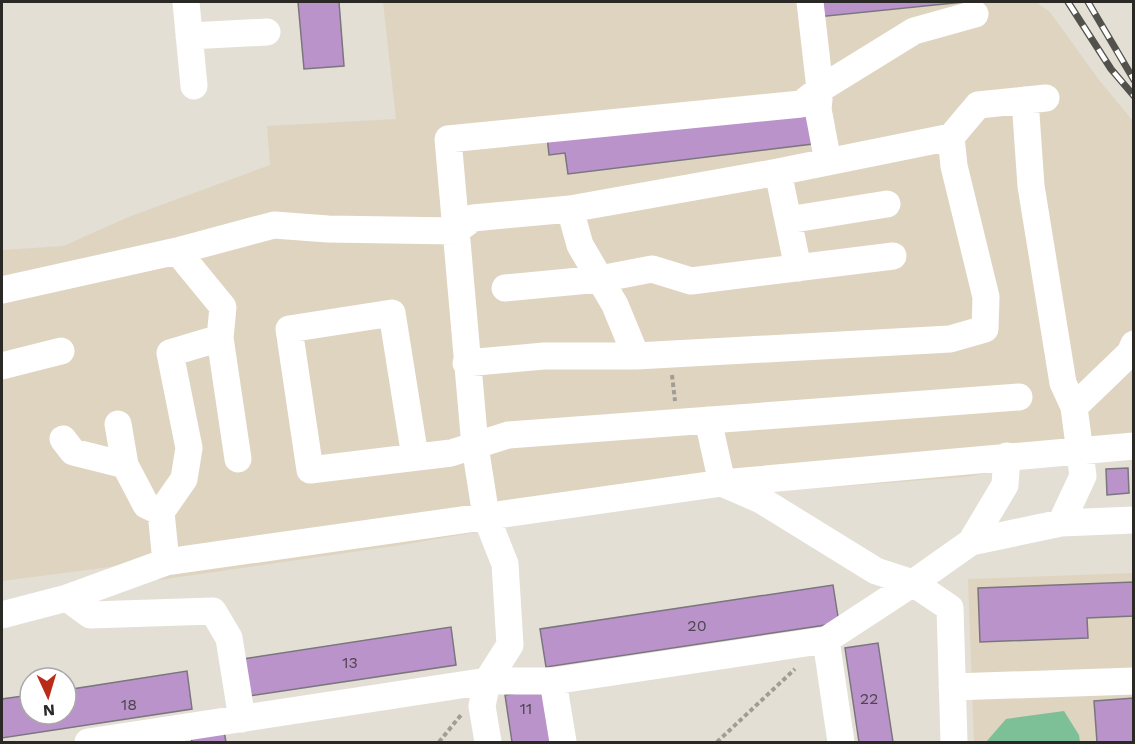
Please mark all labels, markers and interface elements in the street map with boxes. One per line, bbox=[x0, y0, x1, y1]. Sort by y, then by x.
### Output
house number: 20 bbox=[687, 616, 707, 635]
house number: 13 bbox=[342, 653, 358, 672]
north arrow bbox=[18, 666, 78, 726]
house number: 22 bbox=[860, 689, 878, 708]
house number: 18 bbox=[121, 695, 137, 714]
house number: 11 bbox=[520, 699, 532, 718]
text: N bbox=[42, 701, 56, 720]

